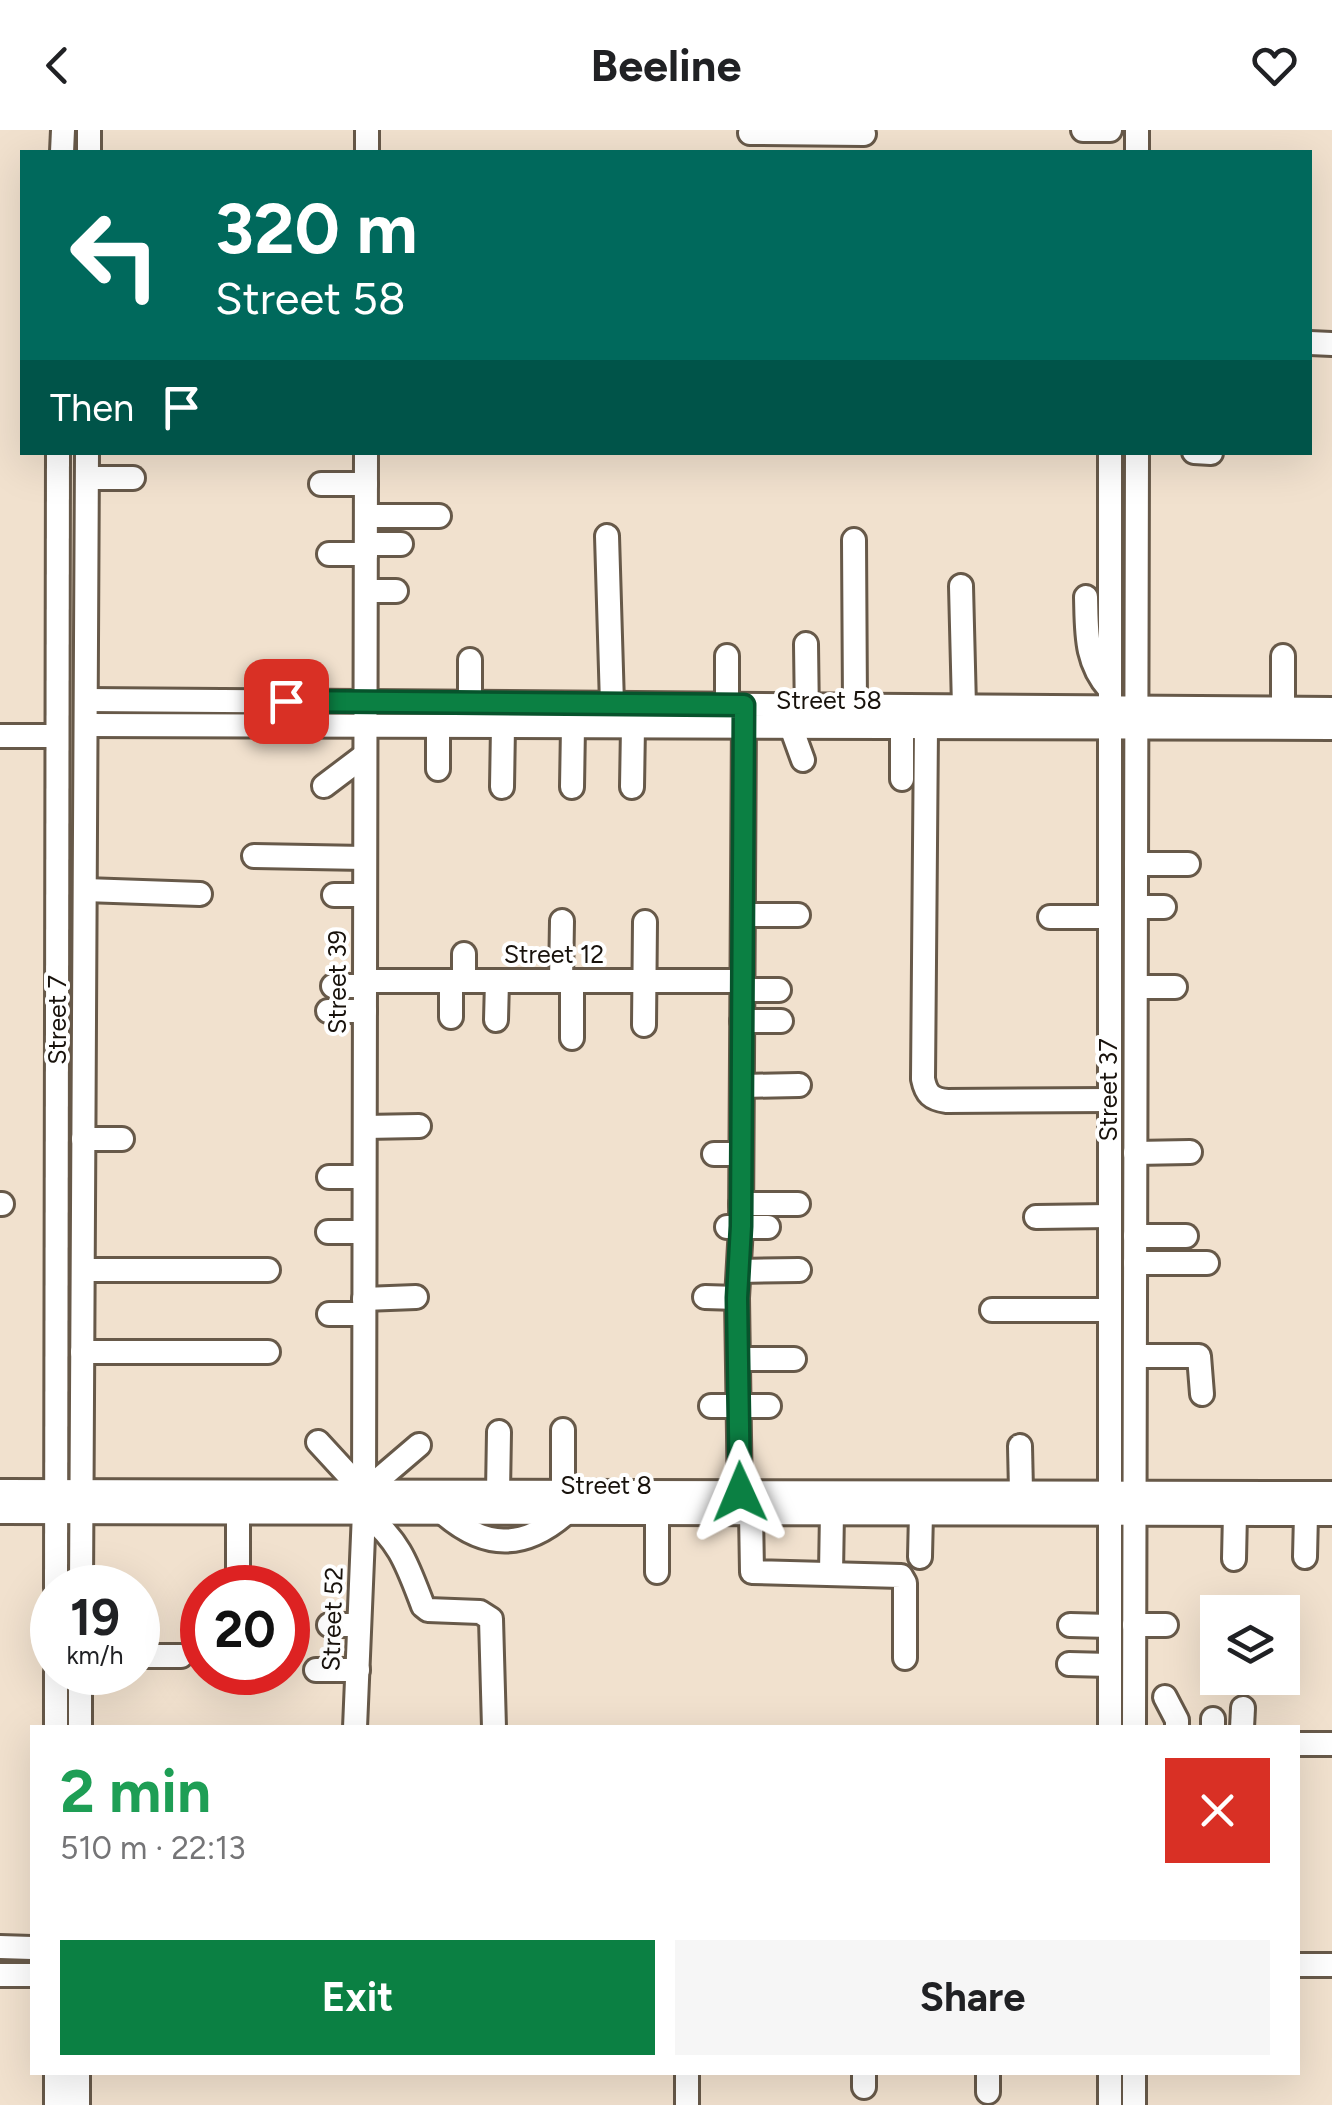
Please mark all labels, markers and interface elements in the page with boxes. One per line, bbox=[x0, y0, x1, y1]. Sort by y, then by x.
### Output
icon: back bbox=[30, 38, 85, 93]
text: Beeline bbox=[591, 38, 741, 92]
icon: heart bbox=[1247, 38, 1302, 93]
text: 320 m bbox=[215, 186, 418, 271]
icon: left bbox=[50, 190, 180, 320]
text: Street 58 bbox=[215, 271, 406, 325]
icon: arrive bbox=[154, 380, 209, 435]
text: Then bbox=[50, 385, 134, 431]
pin bbox=[244, 659, 329, 744]
icon: arrive bbox=[259, 674, 314, 729]
street label: Street 58 bbox=[776, 685, 882, 715]
street label: Street 39 bbox=[322, 930, 352, 1034]
street label: Street 12 bbox=[504, 939, 604, 969]
street label: Street 7 bbox=[42, 975, 72, 1065]
street label: Street 37 bbox=[1093, 1038, 1123, 1142]
position arrow bbox=[688, 1440, 792, 1544]
street label: Street 8 bbox=[560, 1470, 652, 1500]
speed limit sign: 20 bbox=[180, 1565, 310, 1695]
street label: Street 52 bbox=[315, 1566, 349, 1672]
text: 19 bbox=[70, 1587, 120, 1648]
map controls bbox=[1200, 1595, 1300, 1695]
button: layers bbox=[1200, 1595, 1300, 1695]
text: km/h bbox=[66, 1640, 124, 1670]
text: 2 min bbox=[60, 1755, 211, 1827]
button: close bbox=[1165, 1758, 1270, 1863]
text: 510 m · 22:13 bbox=[60, 1829, 246, 1867]
button: Exit bbox=[60, 1940, 655, 2055]
button: Share bbox=[675, 1940, 1270, 2055]

